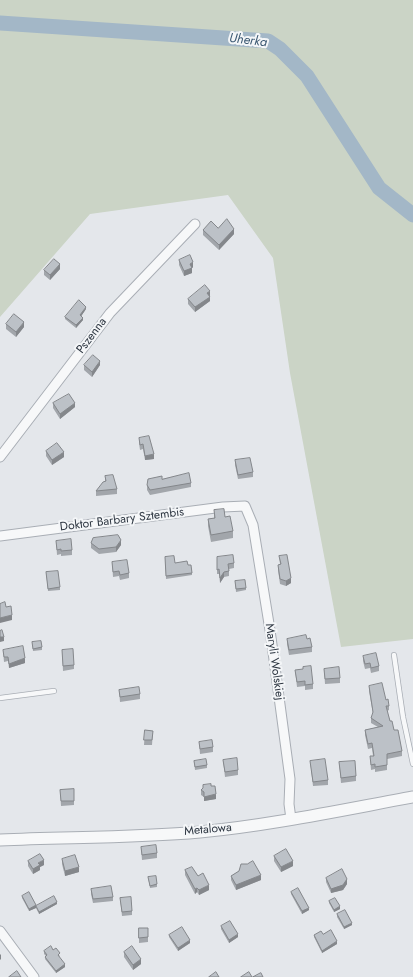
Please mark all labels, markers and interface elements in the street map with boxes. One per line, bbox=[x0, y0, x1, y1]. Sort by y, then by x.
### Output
water label: Uherka bbox=[228, 31, 268, 51]
street label: Pszenna bbox=[74, 315, 110, 357]
street label: Doktor Barbary Sztembis bbox=[59, 505, 185, 535]
street label: Maryli Wolskiej bbox=[261, 623, 287, 701]
street label: Metalowa bbox=[184, 821, 232, 839]

